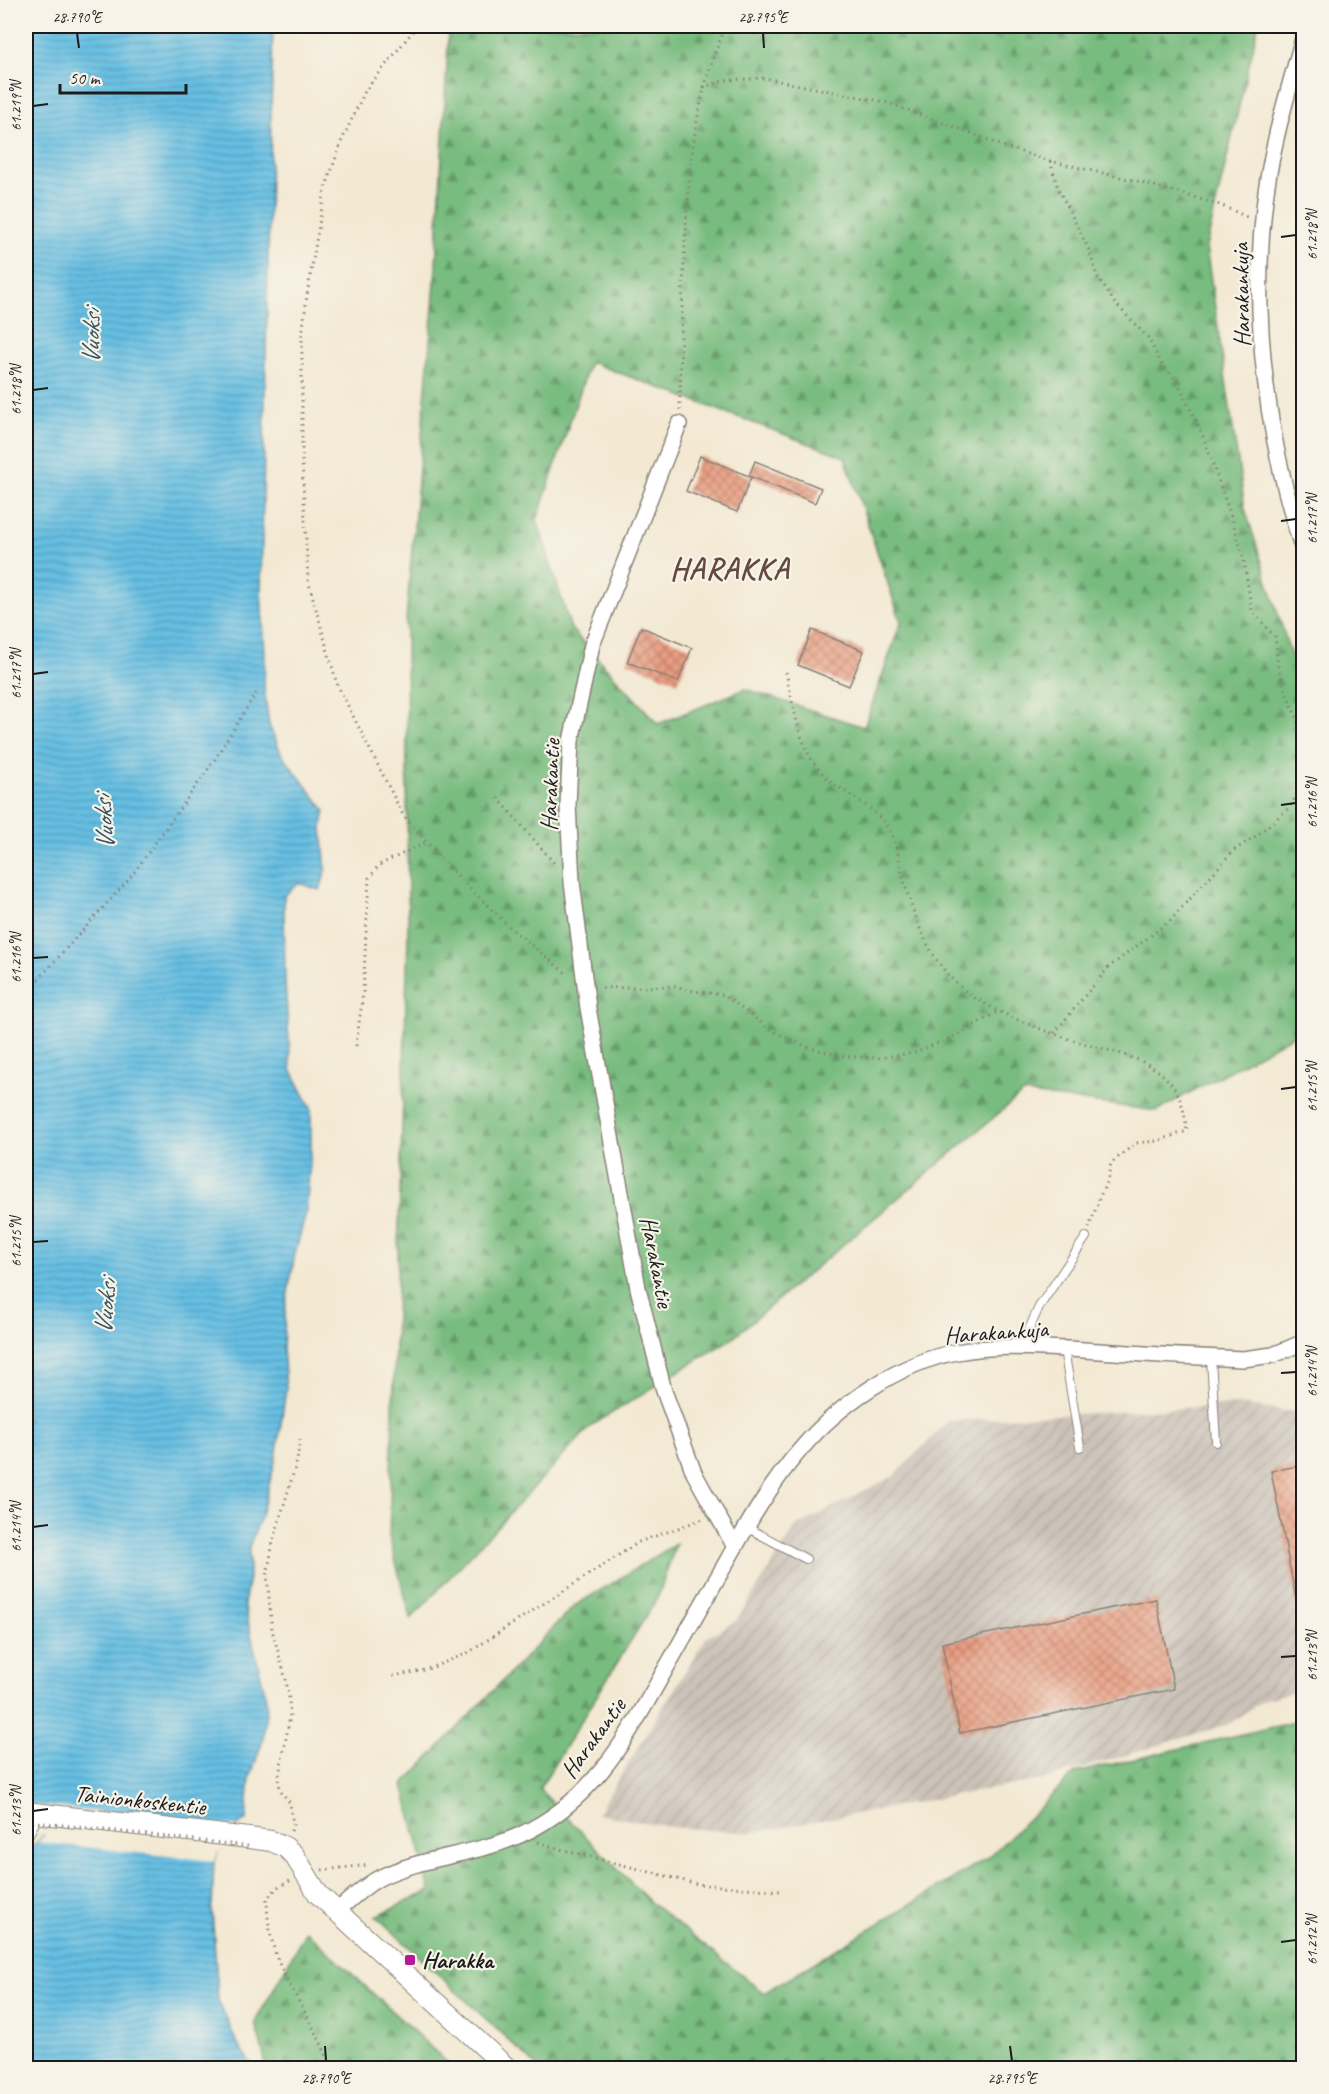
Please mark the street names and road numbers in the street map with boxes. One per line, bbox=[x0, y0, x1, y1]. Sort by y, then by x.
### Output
street label: Harakankuja bbox=[1225, 241, 1257, 347]
street label: Harakantie bbox=[533, 736, 567, 832]
street label: Harakantie bbox=[633, 1214, 681, 1312]
street label: Harakankuja bbox=[943, 1313, 1050, 1351]
street label: Harakantie bbox=[554, 1690, 633, 1784]
street label: Tainionkoskentie bbox=[73, 1778, 209, 1822]

